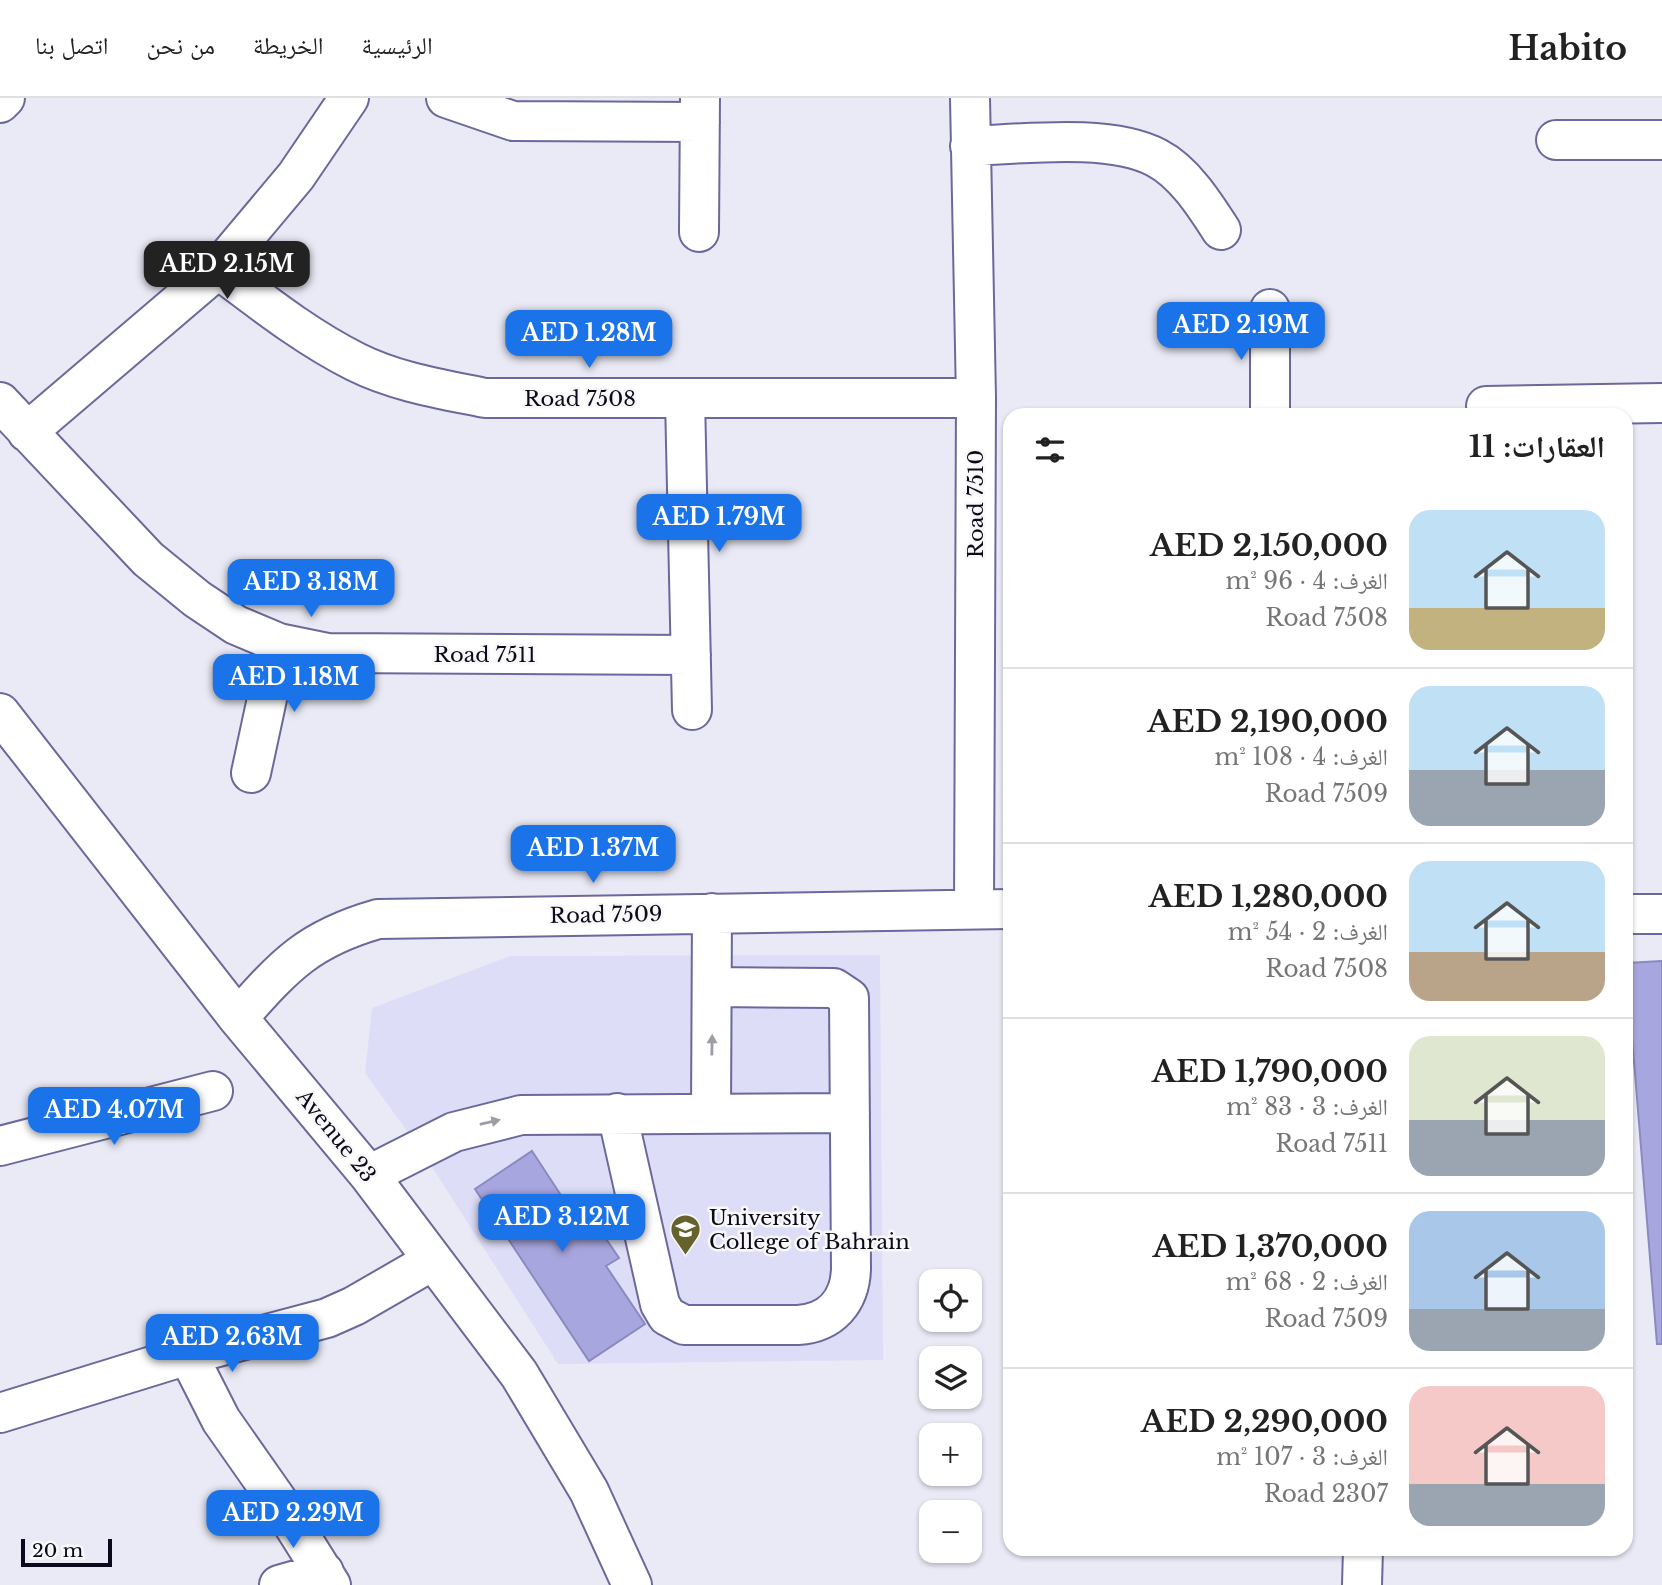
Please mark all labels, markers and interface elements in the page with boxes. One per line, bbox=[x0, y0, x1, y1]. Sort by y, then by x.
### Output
text: Habito bbox=[1508, 28, 1627, 69]
text: اتصل بنا bbox=[35, 31, 108, 60]
text: من نحن bbox=[146, 31, 215, 60]
text: الخريطة bbox=[253, 31, 324, 60]
text: الرئيسية bbox=[362, 31, 433, 60]
pin: AED 2.15M bbox=[147, 242, 307, 301]
text: AED 2.15M bbox=[160, 250, 294, 278]
pin: AED 2.19M bbox=[1161, 302, 1321, 362]
pin: AED 1.28M bbox=[509, 310, 669, 370]
text: AED 2.19M bbox=[1173, 311, 1309, 339]
text: AED 1.28M bbox=[521, 319, 657, 347]
street label: Road 7508 bbox=[524, 386, 636, 412]
text: العقارات: 11 bbox=[1469, 428, 1605, 465]
icon: filters bbox=[1031, 431, 1069, 469]
street label: Road 7510 bbox=[963, 450, 989, 558]
pin: AED 1.79M bbox=[639, 494, 799, 554]
text: AED 1.79M bbox=[653, 503, 785, 531]
text: AED 2,150,000 bbox=[1150, 527, 1388, 564]
icon: home bbox=[1465, 538, 1549, 622]
pin: AED 3.18M bbox=[231, 560, 391, 619]
text: الغرف: 4 · 96 m² bbox=[1226, 567, 1388, 595]
text: AED 3.18M bbox=[243, 568, 379, 596]
text: Road 7508 bbox=[1266, 604, 1388, 632]
street label: Road 7511 bbox=[434, 642, 536, 668]
pin: AED 1.18M bbox=[214, 654, 374, 714]
text: AED 1.18M bbox=[229, 663, 359, 691]
text: AED 2,190,000 bbox=[1147, 703, 1388, 740]
icon: home bbox=[1465, 714, 1549, 798]
text: الغرف: 4 · 108 m² bbox=[1214, 743, 1388, 771]
text: Road 7509 bbox=[1265, 780, 1388, 808]
pin: AED 1.37M bbox=[513, 826, 673, 885]
text: AED 1.37M bbox=[527, 834, 659, 862]
text: AED 1,280,000 bbox=[1148, 878, 1388, 915]
icon: home bbox=[1465, 889, 1549, 973]
street label: Road 7509 bbox=[549, 901, 663, 929]
text: الغرف: 2 · 54 m² bbox=[1228, 918, 1388, 946]
text: Road 7508 bbox=[1266, 955, 1388, 983]
one-way arrow bbox=[706, 1034, 718, 1056]
text: AED 1,790,000 bbox=[1152, 1053, 1388, 1090]
icon: home bbox=[1465, 1064, 1549, 1148]
street label: Avenue 23 bbox=[290, 1084, 381, 1188]
pin: AED 4.07M bbox=[34, 1088, 194, 1147]
text: الغرف: 3 · 83 m² bbox=[1226, 1093, 1388, 1121]
text: AED 4.07M bbox=[44, 1096, 184, 1124]
one-way arrow bbox=[479, 1116, 501, 1127]
text: Road 7511 bbox=[1275, 1130, 1388, 1158]
pin: AED 3.12M bbox=[482, 1194, 642, 1254]
text: AED 3.12M bbox=[494, 1203, 630, 1231]
place label: University College of Bahrain bbox=[709, 1205, 910, 1255]
school or university icon: University College of Bahrain bbox=[669, 1213, 703, 1257]
text: AED 1,370,000 bbox=[1152, 1228, 1388, 1265]
icon: home bbox=[1465, 1239, 1549, 1323]
text: الغرف: 2 · 68 m² bbox=[1226, 1268, 1388, 1296]
map controls bbox=[919, 1269, 982, 1563]
button: locate bbox=[919, 1269, 982, 1332]
text: Road 7509 bbox=[1265, 1305, 1388, 1333]
pin: AED 2.63M bbox=[152, 1314, 312, 1374]
text: AED 2.63M bbox=[162, 1323, 302, 1351]
button: layers bbox=[919, 1346, 982, 1409]
text: AED 2,290,000 bbox=[1141, 1403, 1388, 1440]
icon: home bbox=[1465, 1414, 1549, 1498]
button: + bbox=[919, 1423, 982, 1486]
text: الغرف: 3 · 107 m² bbox=[1216, 1443, 1388, 1471]
text: Road 2307 bbox=[1264, 1480, 1388, 1508]
pin: AED 2.29M bbox=[213, 1490, 373, 1550]
text: AED 2.29M bbox=[222, 1499, 364, 1527]
button: − bbox=[919, 1500, 982, 1563]
scale bar bbox=[21, 1536, 112, 1568]
text: 20 m bbox=[32, 1539, 83, 1562]

